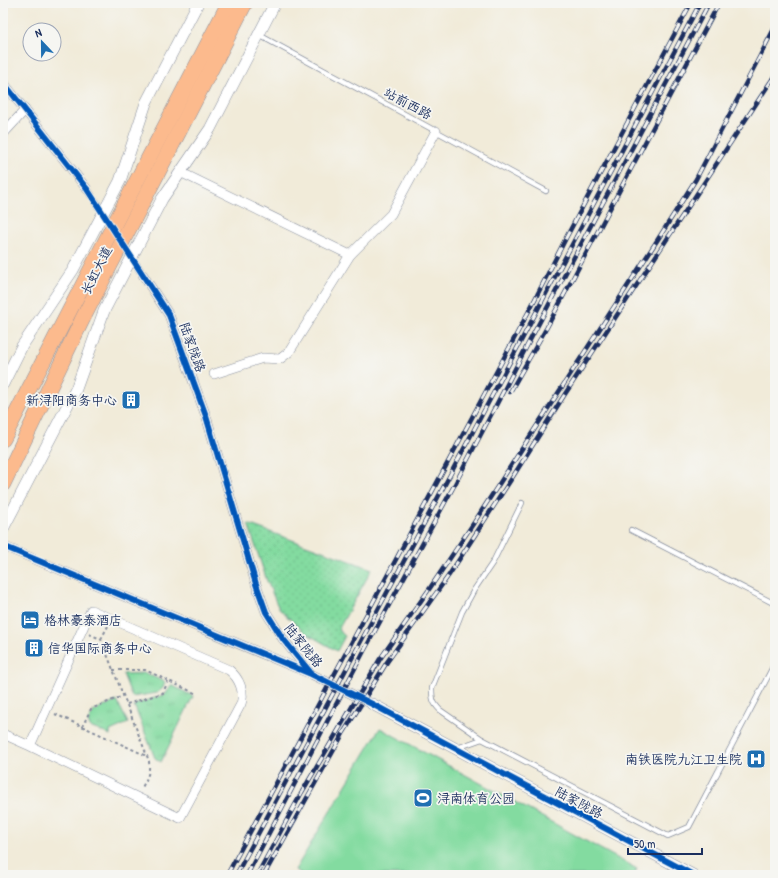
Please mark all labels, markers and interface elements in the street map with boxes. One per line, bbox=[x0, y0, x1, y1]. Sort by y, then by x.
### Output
north arrow bbox=[22, 22, 62, 62]
text: N bbox=[33, 25, 44, 40]
street label: 站前西路 bbox=[381, 83, 435, 123]
street label: 长虹大道 bbox=[76, 243, 116, 297]
street label: 陆家陇路 bbox=[176, 319, 210, 375]
building icon: 新浔阳商务中心 bbox=[120, 389, 142, 411]
place label: 新浔阳商务中心 bbox=[26, 391, 117, 409]
hotel icon: 格林豪泰酒店 bbox=[19, 609, 41, 631]
place label: 格林豪泰酒店 bbox=[44, 611, 122, 629]
street label: 陆家陇路 bbox=[281, 619, 327, 671]
building icon: 信华国际商务中心 bbox=[23, 637, 45, 659]
place label: 信华国际商务中心 bbox=[48, 639, 152, 657]
hospital icon: 南铁医院九江卫生院 bbox=[745, 748, 767, 770]
place label: 南铁医院九江卫生院 bbox=[625, 750, 742, 768]
street label: 陆家陇路 bbox=[552, 782, 606, 822]
sports icon: 浔南体育公园 bbox=[412, 787, 434, 809]
place label: 浔南体育公园 bbox=[437, 789, 515, 807]
scale bar bbox=[628, 830, 702, 856]
text: 50 m bbox=[634, 835, 655, 852]

